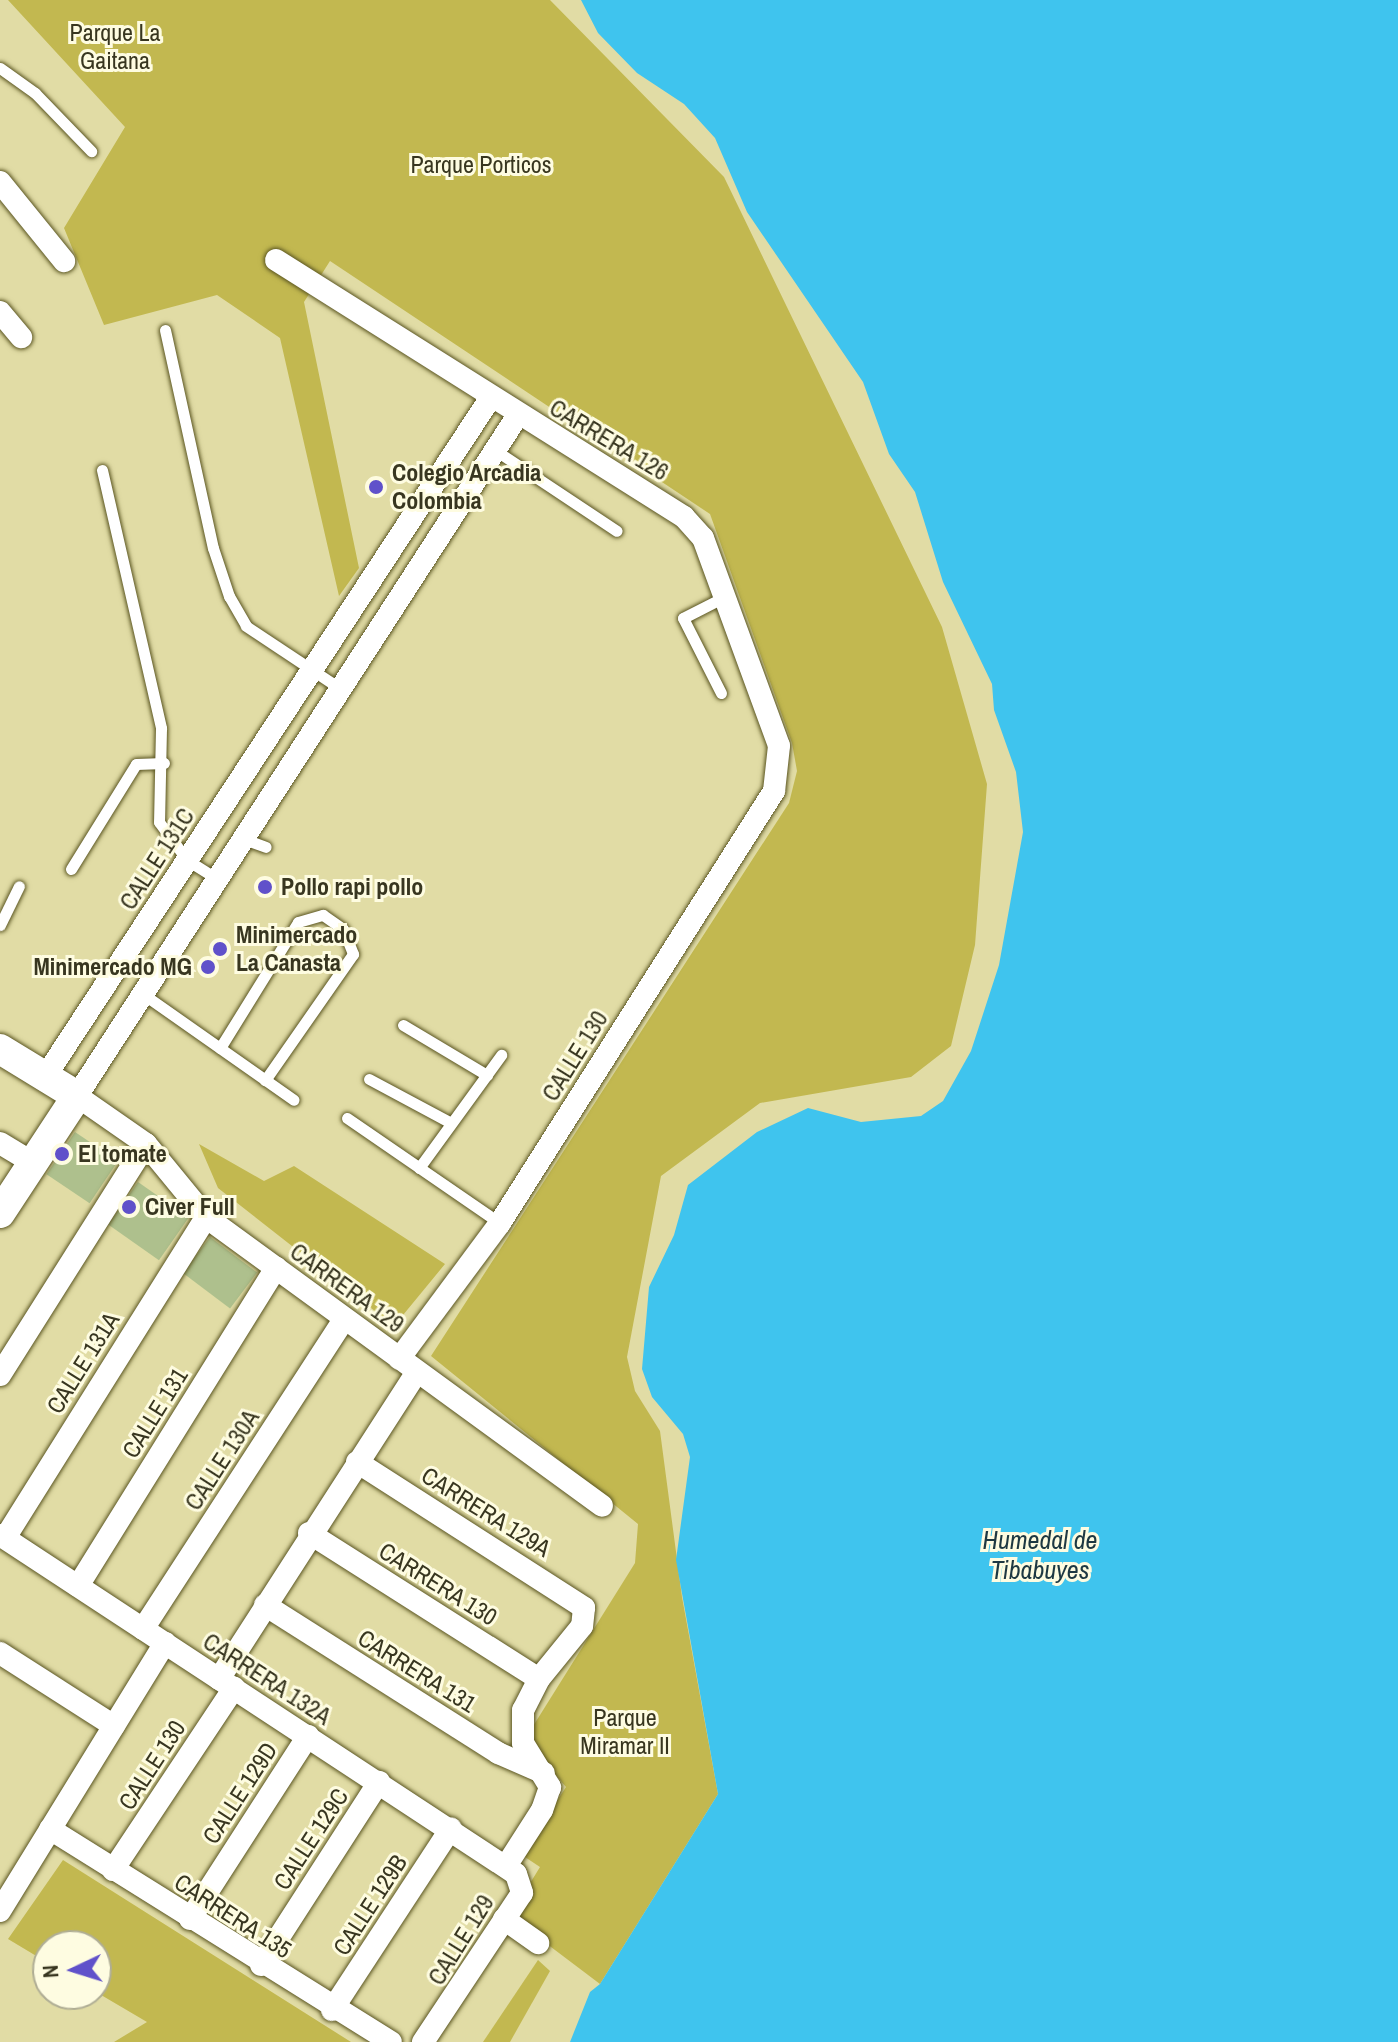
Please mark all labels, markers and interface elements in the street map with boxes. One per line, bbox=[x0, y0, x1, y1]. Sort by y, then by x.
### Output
park label: Parque La Gaitana bbox=[70, 19, 160, 75]
park label: Parque Porticos bbox=[410, 151, 552, 179]
street label: CARRERA 126 bbox=[544, 393, 674, 487]
place label: Colegio Arcadia Colombia bbox=[392, 459, 542, 515]
marker: Colegio Arcadia Colombia bbox=[367, 478, 385, 496]
street label: CALLE 131C bbox=[114, 803, 200, 915]
place label: Pollo rapi pollo bbox=[281, 873, 423, 901]
marker: Pollo rapi pollo bbox=[256, 878, 274, 896]
place label: Minimercado La Canasta bbox=[236, 921, 357, 977]
marker: Minimercado La Canasta bbox=[211, 940, 229, 958]
place label: Minimercado MG bbox=[33, 953, 192, 981]
marker: Minimercado MG bbox=[199, 958, 217, 976]
street label: CALLE 130 bbox=[536, 1006, 614, 1106]
place label: El tomate bbox=[78, 1140, 167, 1168]
marker: El tomate bbox=[53, 1145, 71, 1163]
place label: Civer Full bbox=[145, 1193, 235, 1221]
marker: Civer Full bbox=[120, 1198, 138, 1216]
street label: CARRERA 129 bbox=[284, 1237, 410, 1339]
street label: CALLE 131A bbox=[41, 1307, 125, 1419]
street label: CALLE 131 bbox=[116, 1363, 194, 1463]
street label: CALLE 130A bbox=[179, 1404, 265, 1516]
street label: CARRERA 129A bbox=[416, 1461, 556, 1563]
water label: Humedal de Tibabuyes bbox=[983, 1524, 1097, 1586]
street label: CARRERA 130 bbox=[373, 1536, 503, 1632]
street label: CARRERA 131 bbox=[352, 1623, 482, 1719]
street label: CARRERA 132A bbox=[197, 1627, 337, 1731]
park label: Parque Miramar II bbox=[580, 1704, 670, 1760]
street label: CALLE 130 bbox=[113, 1715, 191, 1815]
street label: CALLE 129D bbox=[197, 1737, 283, 1849]
street label: CALLE 129C bbox=[268, 1783, 354, 1895]
street label: CALLE 129B bbox=[327, 1849, 413, 1961]
street label: CARRERA 135 bbox=[169, 1867, 297, 1965]
street label: CALLE 129 bbox=[422, 1890, 500, 1990]
north arrow bbox=[32, 1930, 112, 2010]
text: N bbox=[35, 1964, 65, 1979]

